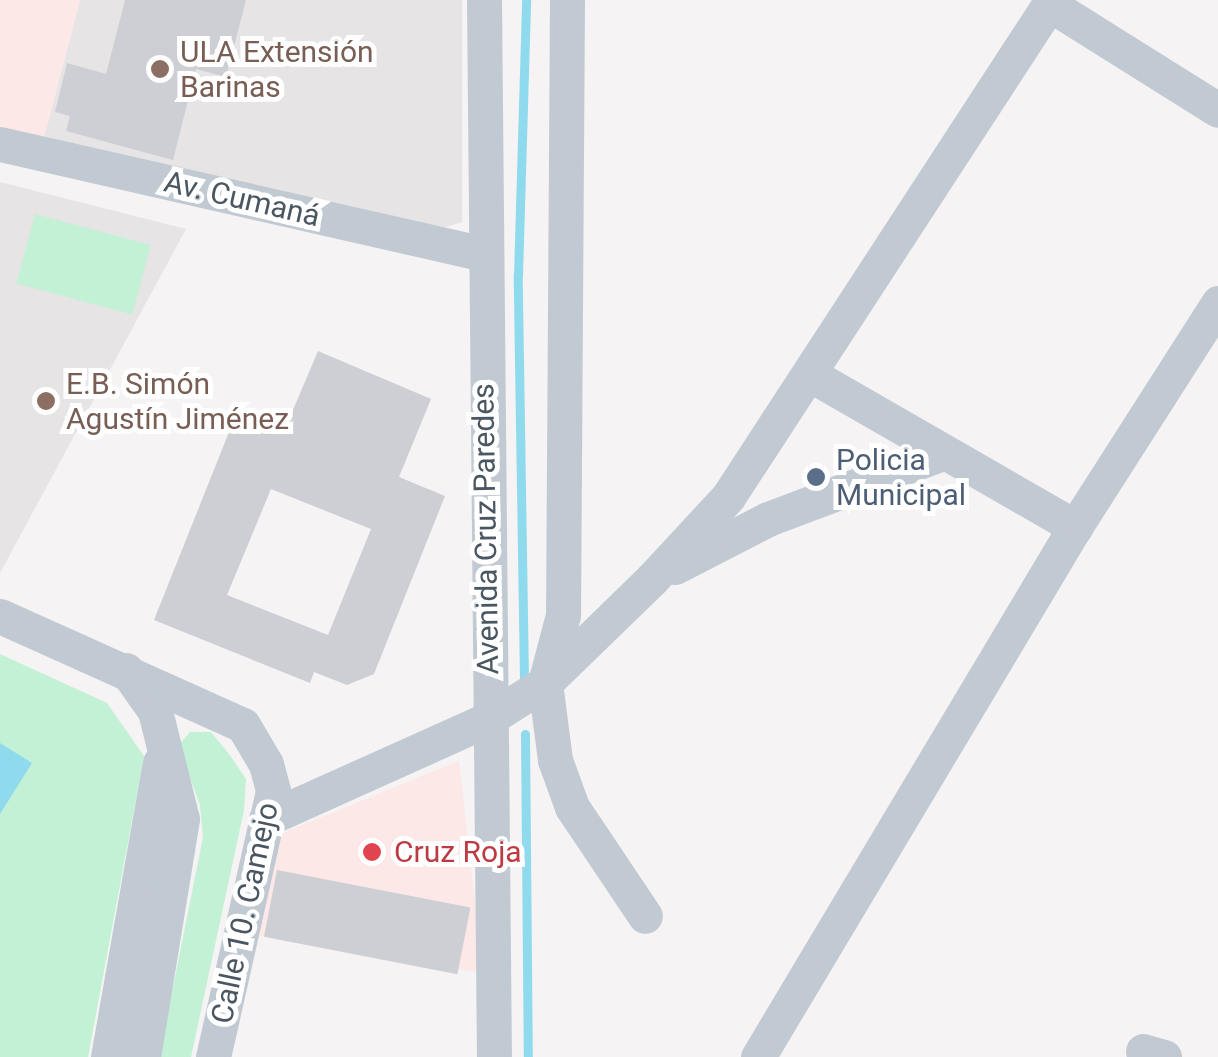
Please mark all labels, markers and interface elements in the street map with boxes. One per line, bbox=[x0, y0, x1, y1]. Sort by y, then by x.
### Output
place label: ULA Extensión Barinas bbox=[180, 34, 374, 104]
marker: ULA Extensión Barinas bbox=[149, 58, 171, 80]
street label: Av. Cumaná bbox=[161, 164, 323, 234]
place label: E.B. Simón Agustín Jiménez bbox=[66, 366, 289, 436]
street label: Avenida Cruz Paredes bbox=[465, 383, 507, 675]
marker: E.B. Simón Agustín Jiménez bbox=[35, 390, 57, 412]
place label: Policia Municipal bbox=[836, 442, 966, 512]
marker: Policia Municipal bbox=[805, 466, 827, 488]
street label: Calle 10. Camejo bbox=[204, 799, 286, 1027]
place label: Cruz Roja bbox=[394, 834, 522, 870]
marker: Cruz Roja bbox=[359, 839, 385, 865]

